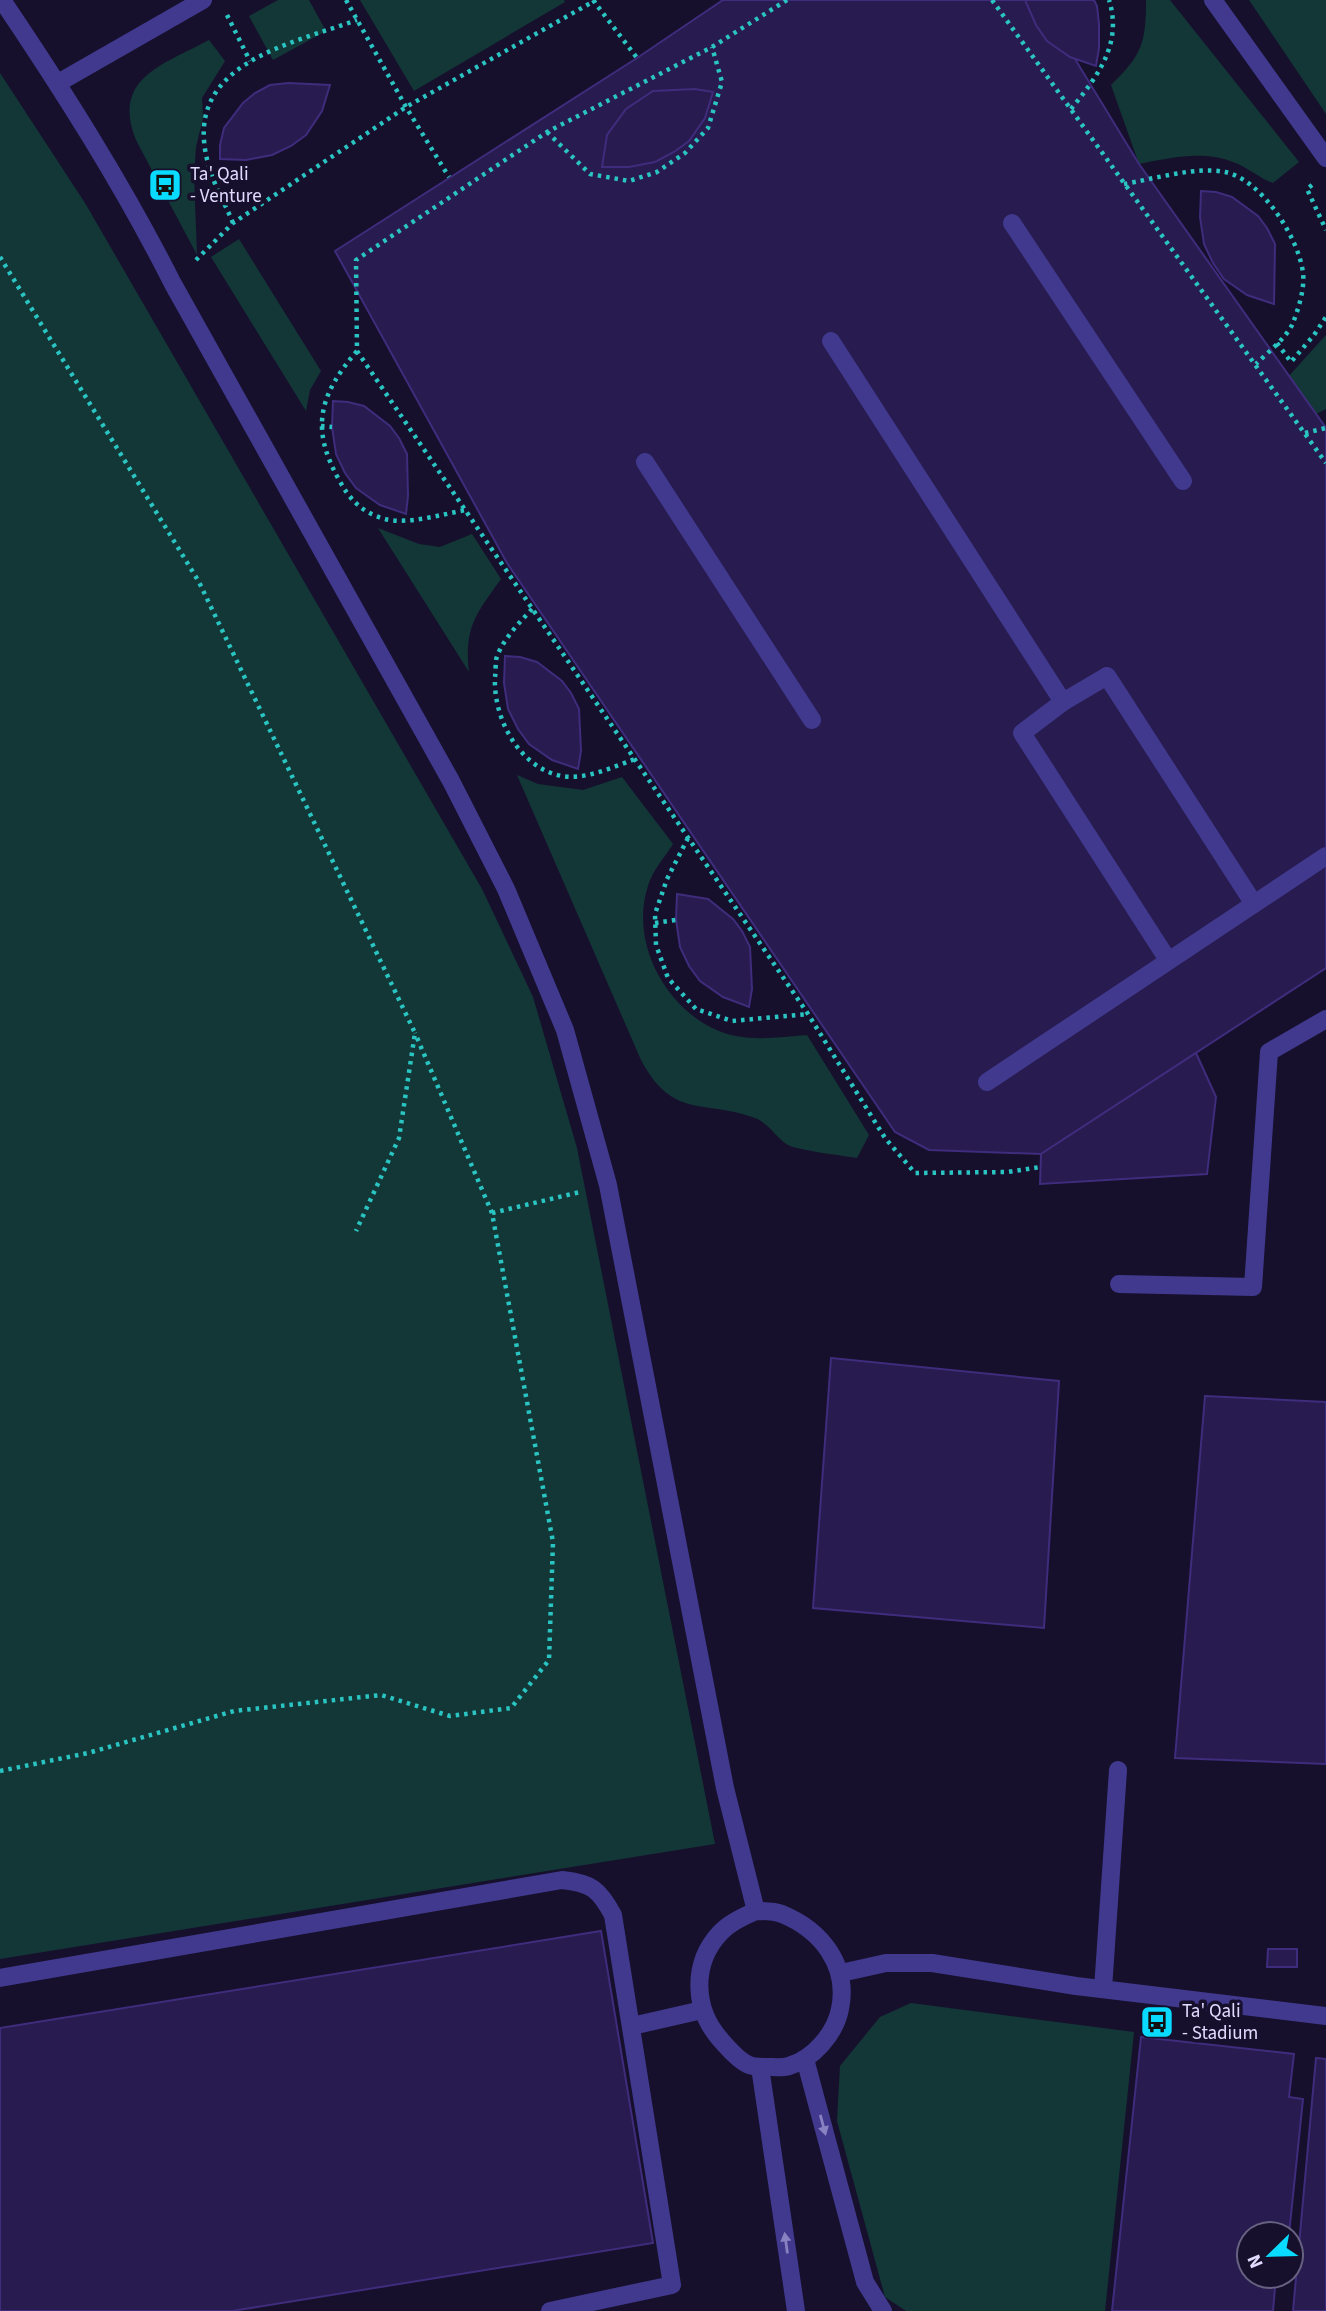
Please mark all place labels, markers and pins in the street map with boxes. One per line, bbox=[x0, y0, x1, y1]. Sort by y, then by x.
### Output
place label: Ta' Qali - Venture bbox=[190, 161, 262, 210]
bus stop icon: Ta' Qali - Venture bbox=[146, 166, 184, 204]
place label: Ta' Qali - Stadium bbox=[1182, 1998, 1258, 2047]
bus stop icon: Ta' Qali - Stadium bbox=[1138, 2003, 1176, 2041]

